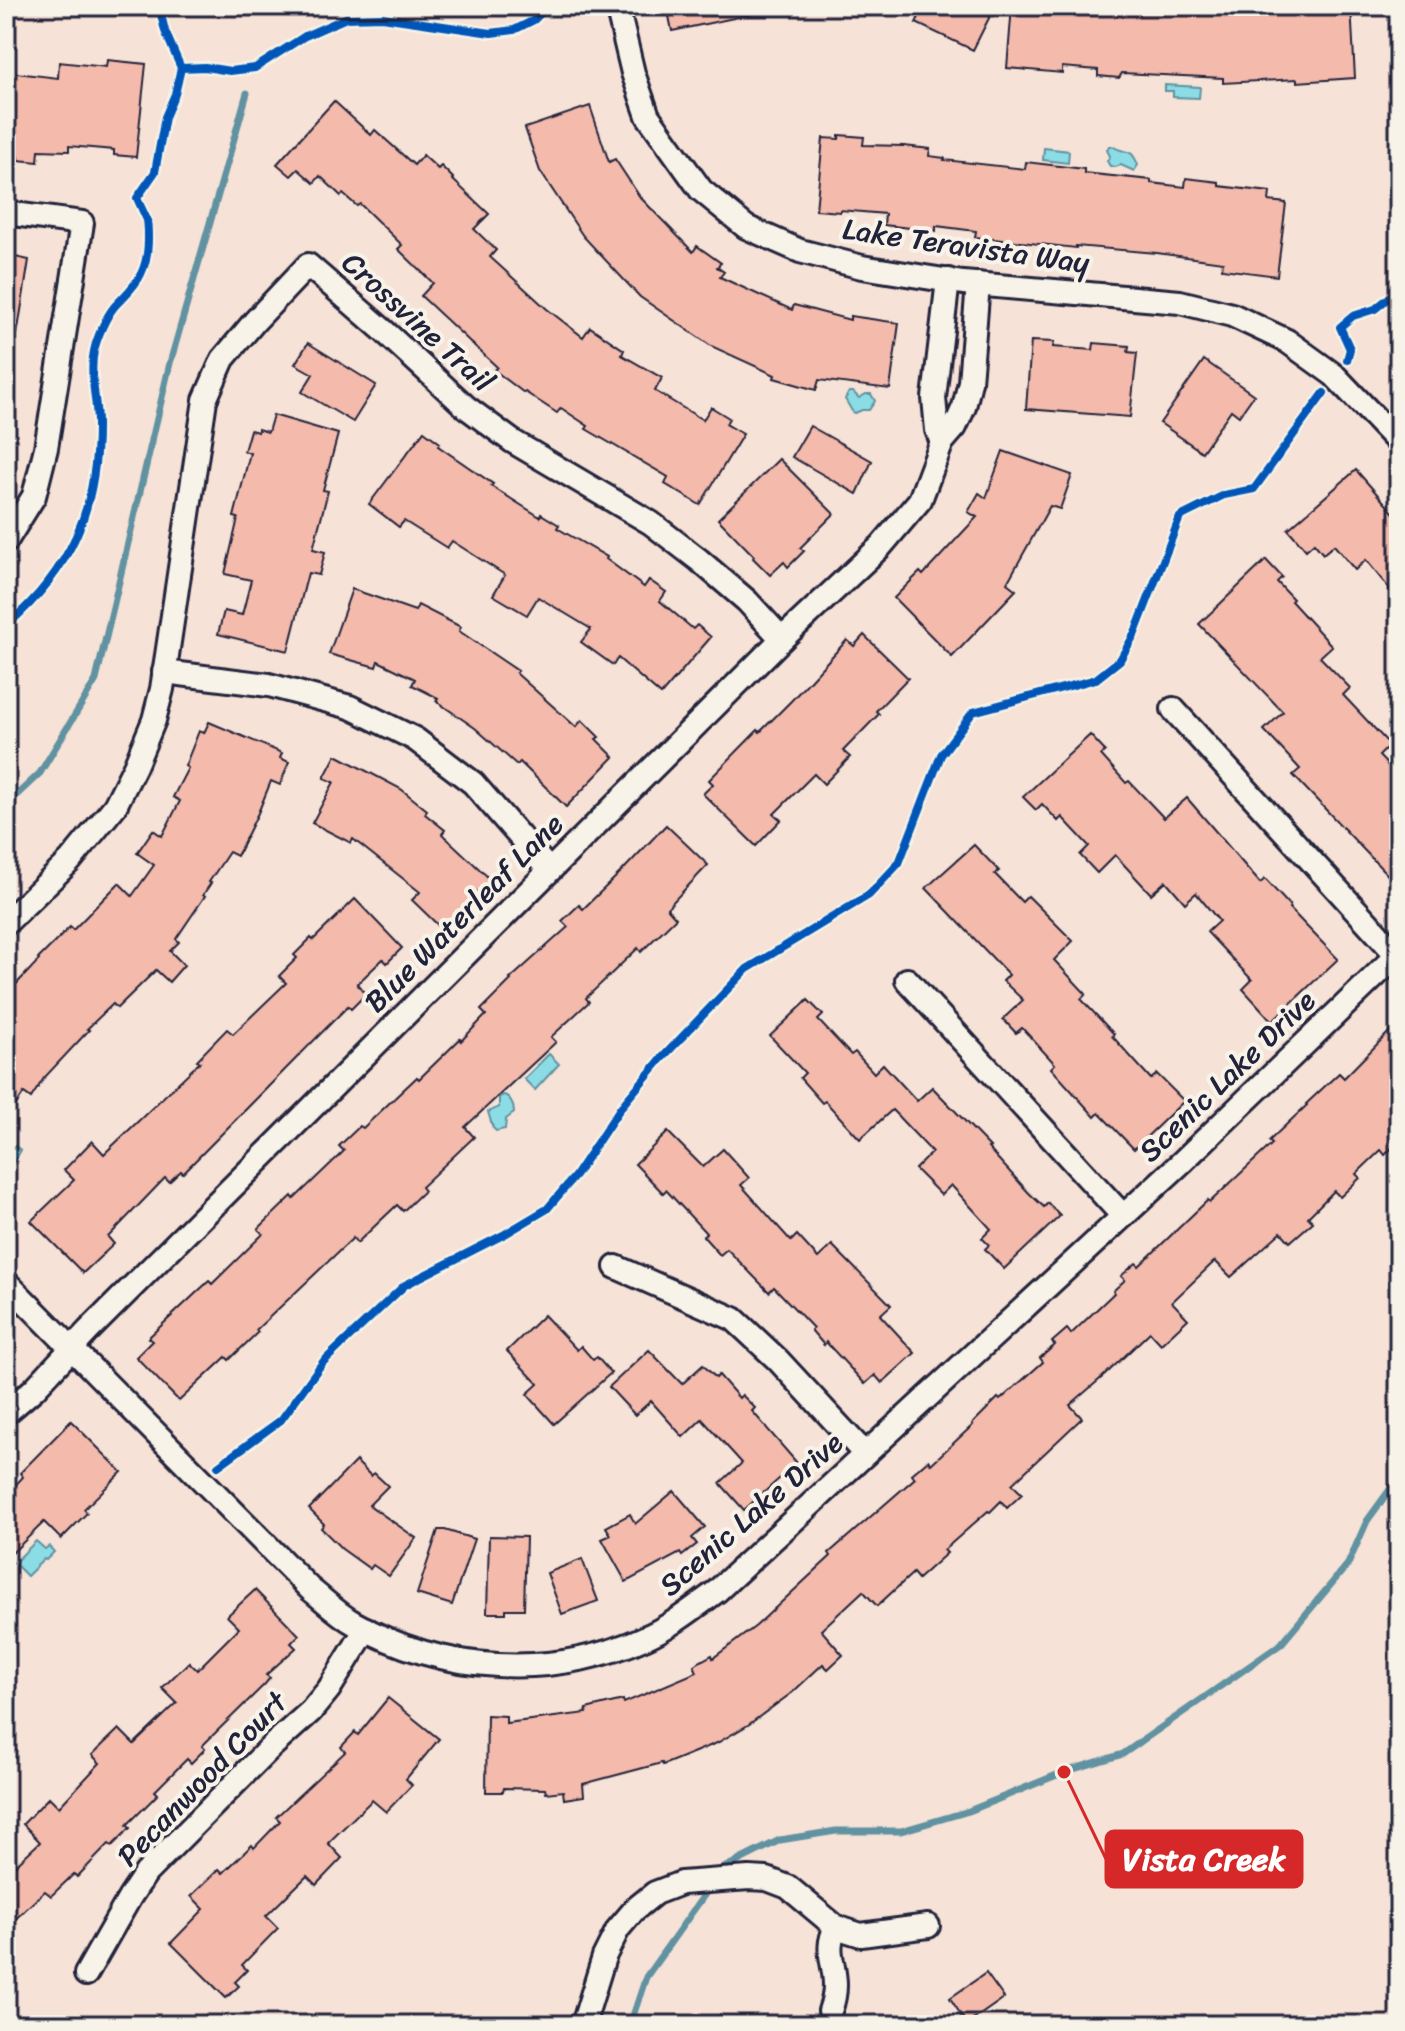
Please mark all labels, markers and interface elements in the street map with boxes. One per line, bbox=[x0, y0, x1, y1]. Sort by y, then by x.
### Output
street label: Lake Teravista Way bbox=[839, 202, 1094, 290]
street label: Crossvine Trail bbox=[329, 238, 509, 407]
street label: Blue Waterleaf Lane bbox=[351, 800, 577, 1026]
street label: Scenic Lake Drive bbox=[1125, 976, 1329, 1176]
street label: Scenic Lake Drive bbox=[646, 1418, 856, 1610]
street label: Pecanwood Court bbox=[103, 1677, 302, 1880]
callout: Vista Creek bbox=[1106, 1831, 1302, 1887]
text: Vista Creek bbox=[1123, 1831, 1286, 1888]

